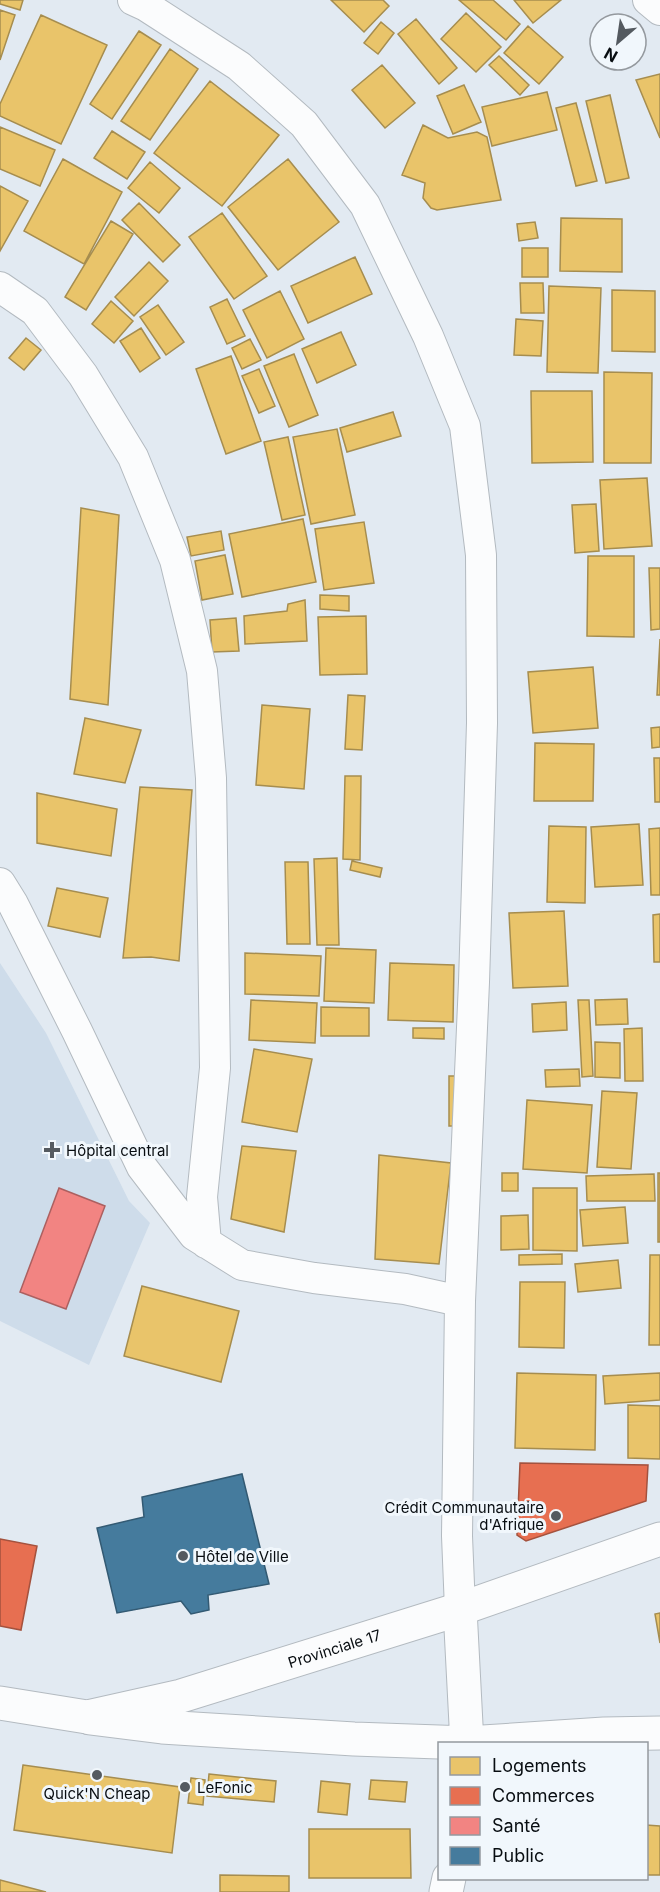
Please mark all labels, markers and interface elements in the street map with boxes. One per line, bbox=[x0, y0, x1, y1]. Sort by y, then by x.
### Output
north arrow bbox=[588, 12, 648, 72]
text: N bbox=[601, 43, 621, 67]
marker: Hôpital central bbox=[43, 1141, 61, 1159]
place label: Hôpital central bbox=[66, 1141, 169, 1160]
place label: Crédit Communautaire d'Afrique bbox=[385, 1498, 544, 1534]
marker: Crédit Communautaire d'Afrique bbox=[549, 1509, 563, 1523]
place label: Hôtel de Ville bbox=[195, 1547, 289, 1566]
marker: Hôtel de Ville bbox=[176, 1549, 190, 1563]
street label: Provinciale 17 bbox=[285, 1625, 383, 1672]
legend bbox=[438, 1742, 648, 1880]
text: Logements bbox=[492, 1755, 587, 1776]
marker: Quick'N Cheap bbox=[90, 1768, 104, 1782]
place label: LeFonic bbox=[197, 1778, 253, 1797]
marker: LeFonic bbox=[178, 1780, 192, 1794]
place label: Quick'N Cheap bbox=[43, 1784, 151, 1803]
text: Commerces bbox=[492, 1785, 595, 1806]
text: Santé bbox=[492, 1815, 541, 1836]
text: Public bbox=[492, 1845, 544, 1866]

